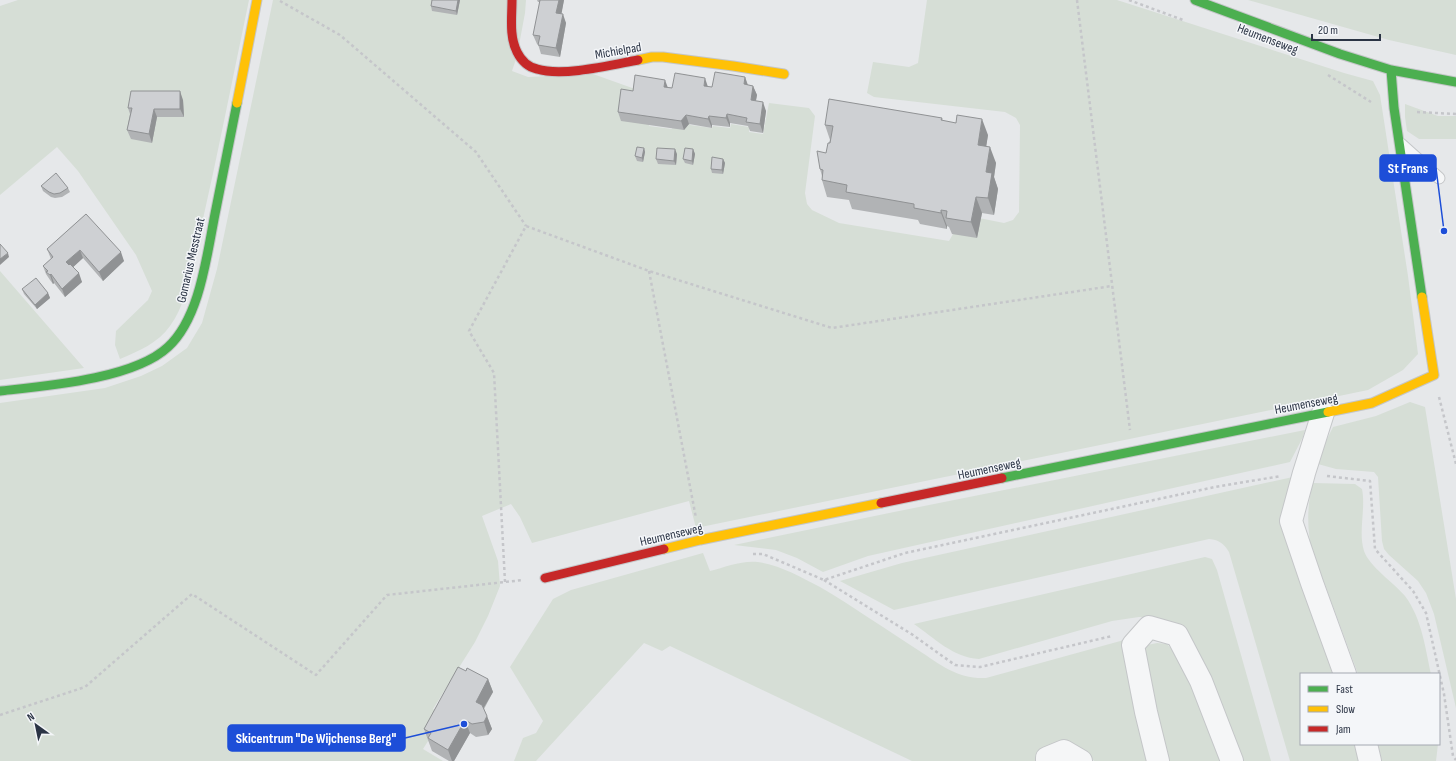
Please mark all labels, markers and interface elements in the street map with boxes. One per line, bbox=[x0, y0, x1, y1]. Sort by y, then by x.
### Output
scale bar bbox=[1312, 16, 1380, 42]
street label: Heumenseweg bbox=[1235, 20, 1300, 58]
text: 20 m bbox=[1318, 23, 1338, 38]
street label: Michielpad bbox=[594, 39, 643, 63]
callout: St Frans bbox=[1380, 155, 1436, 181]
text: St Frans bbox=[1388, 160, 1428, 177]
street label: Gomarius Messtraat bbox=[173, 216, 209, 305]
street label: Heumenseweg bbox=[1273, 390, 1339, 418]
street label: Heumenseweg bbox=[956, 455, 1022, 483]
street label: Heumenseweg bbox=[638, 520, 704, 550]
legend bbox=[1300, 673, 1440, 745]
text: Fast bbox=[1336, 682, 1353, 697]
text: Slow bbox=[1336, 702, 1355, 717]
north arrow bbox=[16, 705, 56, 745]
text: N bbox=[25, 710, 37, 724]
text: Jam bbox=[1335, 722, 1351, 737]
callout: Skicentrum "De Wijchense Berg" bbox=[228, 725, 405, 751]
text: Skicentrum "De Wijchense Berg" bbox=[236, 730, 397, 747]

